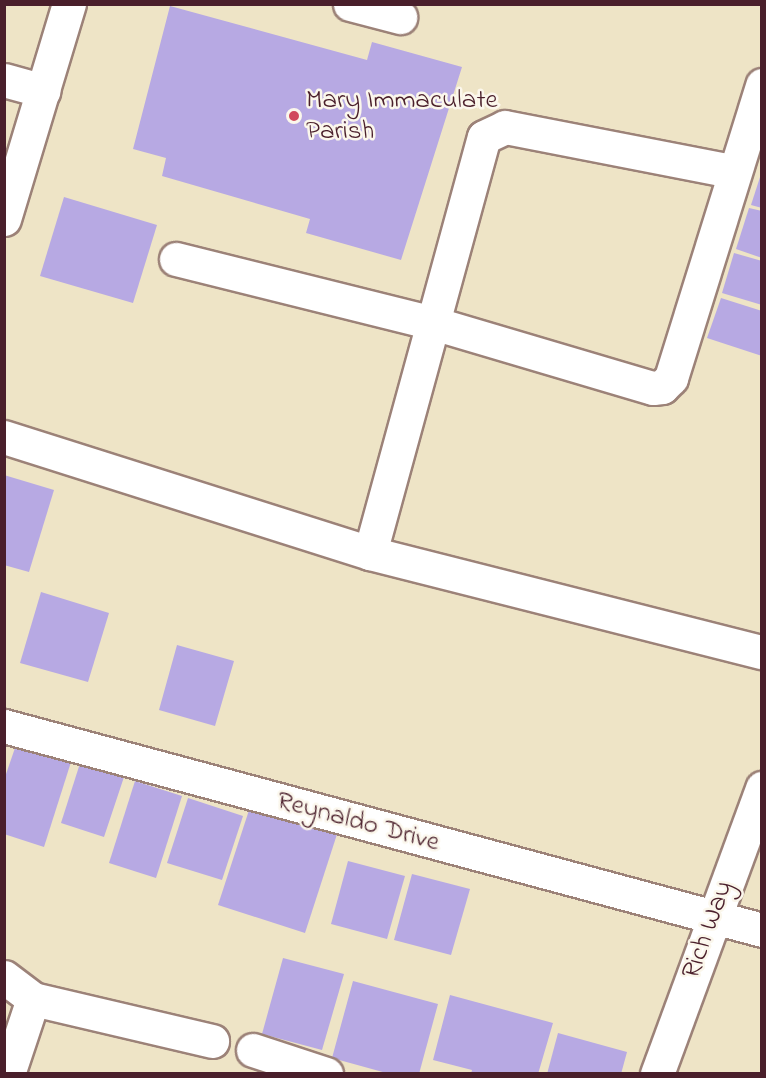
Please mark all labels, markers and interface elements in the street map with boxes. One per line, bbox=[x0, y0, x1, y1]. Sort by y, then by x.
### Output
place label: Mary Immaculate Parish bbox=[306, 84, 498, 147]
marker: Mary Immaculate Parish bbox=[287, 109, 301, 123]
street label: Reynaldo Drive bbox=[273, 785, 443, 859]
street label: Rich Way bbox=[675, 877, 741, 983]

